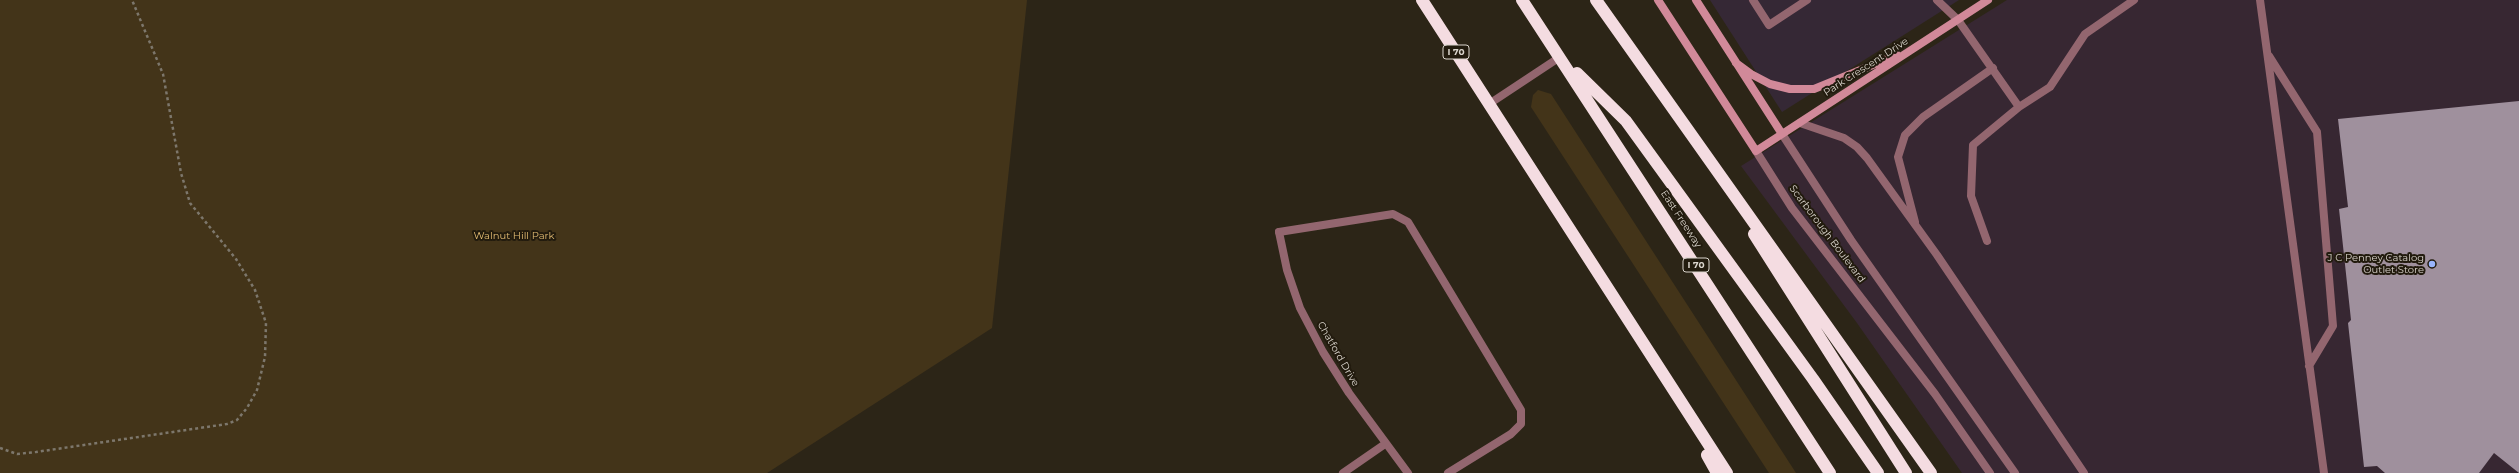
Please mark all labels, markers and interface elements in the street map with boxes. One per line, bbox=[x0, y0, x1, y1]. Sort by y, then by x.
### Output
street label: Park Crescent Drive bbox=[1821, 35, 1911, 99]
road number: I 70 bbox=[1443, 45, 1469, 59]
street label: Scarborough Boulevard bbox=[1786, 183, 1868, 285]
street label: East Freeway bbox=[1658, 188, 1704, 250]
park label: Walnut Hill Park bbox=[474, 230, 554, 242]
place label: J C Penney Catalog Outlet Store bbox=[2328, 252, 2424, 276]
road number: I 70 bbox=[1683, 258, 1709, 272]
marker: J C Penney Catalog Outlet Store bbox=[2427, 259, 2437, 269]
street label: Chatford Drive bbox=[1315, 319, 1361, 389]

